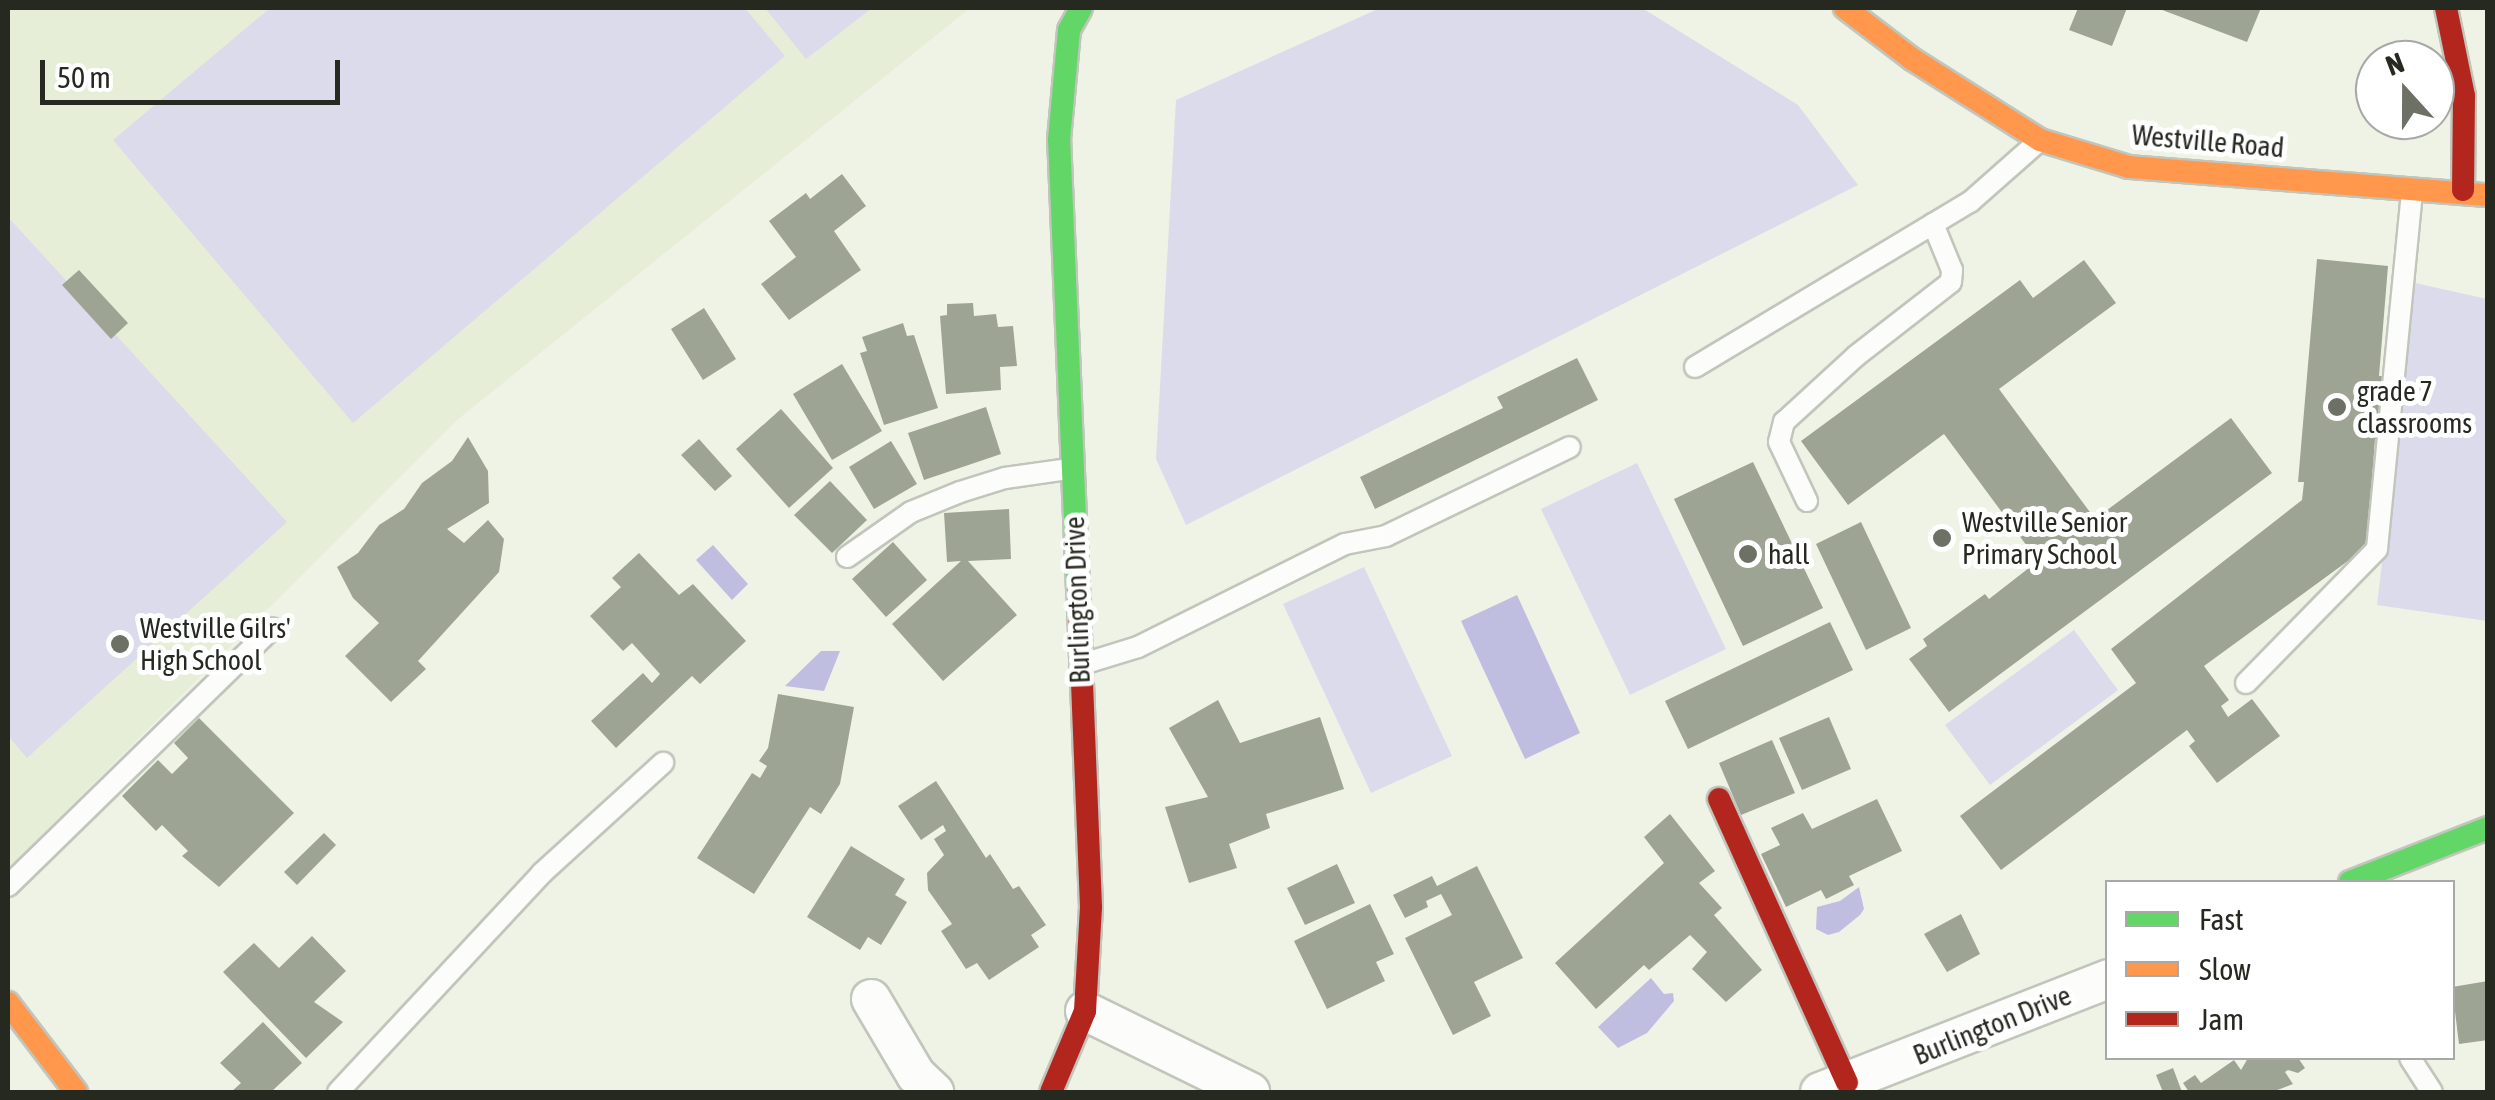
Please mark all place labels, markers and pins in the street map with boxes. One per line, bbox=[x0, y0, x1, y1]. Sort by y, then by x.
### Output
place label: grade 7 classrooms bbox=[2357, 374, 2472, 440]
marker: grade 7 classrooms bbox=[2326, 396, 2348, 418]
place label: Westville Senior Primary School bbox=[1962, 505, 2127, 571]
marker: Westville Senior Primary School bbox=[1931, 527, 1953, 549]
place label: hall bbox=[1768, 537, 1809, 571]
marker: hall bbox=[1737, 543, 1759, 565]
place label: Westville Gilrs' High School bbox=[140, 611, 291, 677]
marker: Westville Gilrs' High School bbox=[109, 633, 131, 655]

